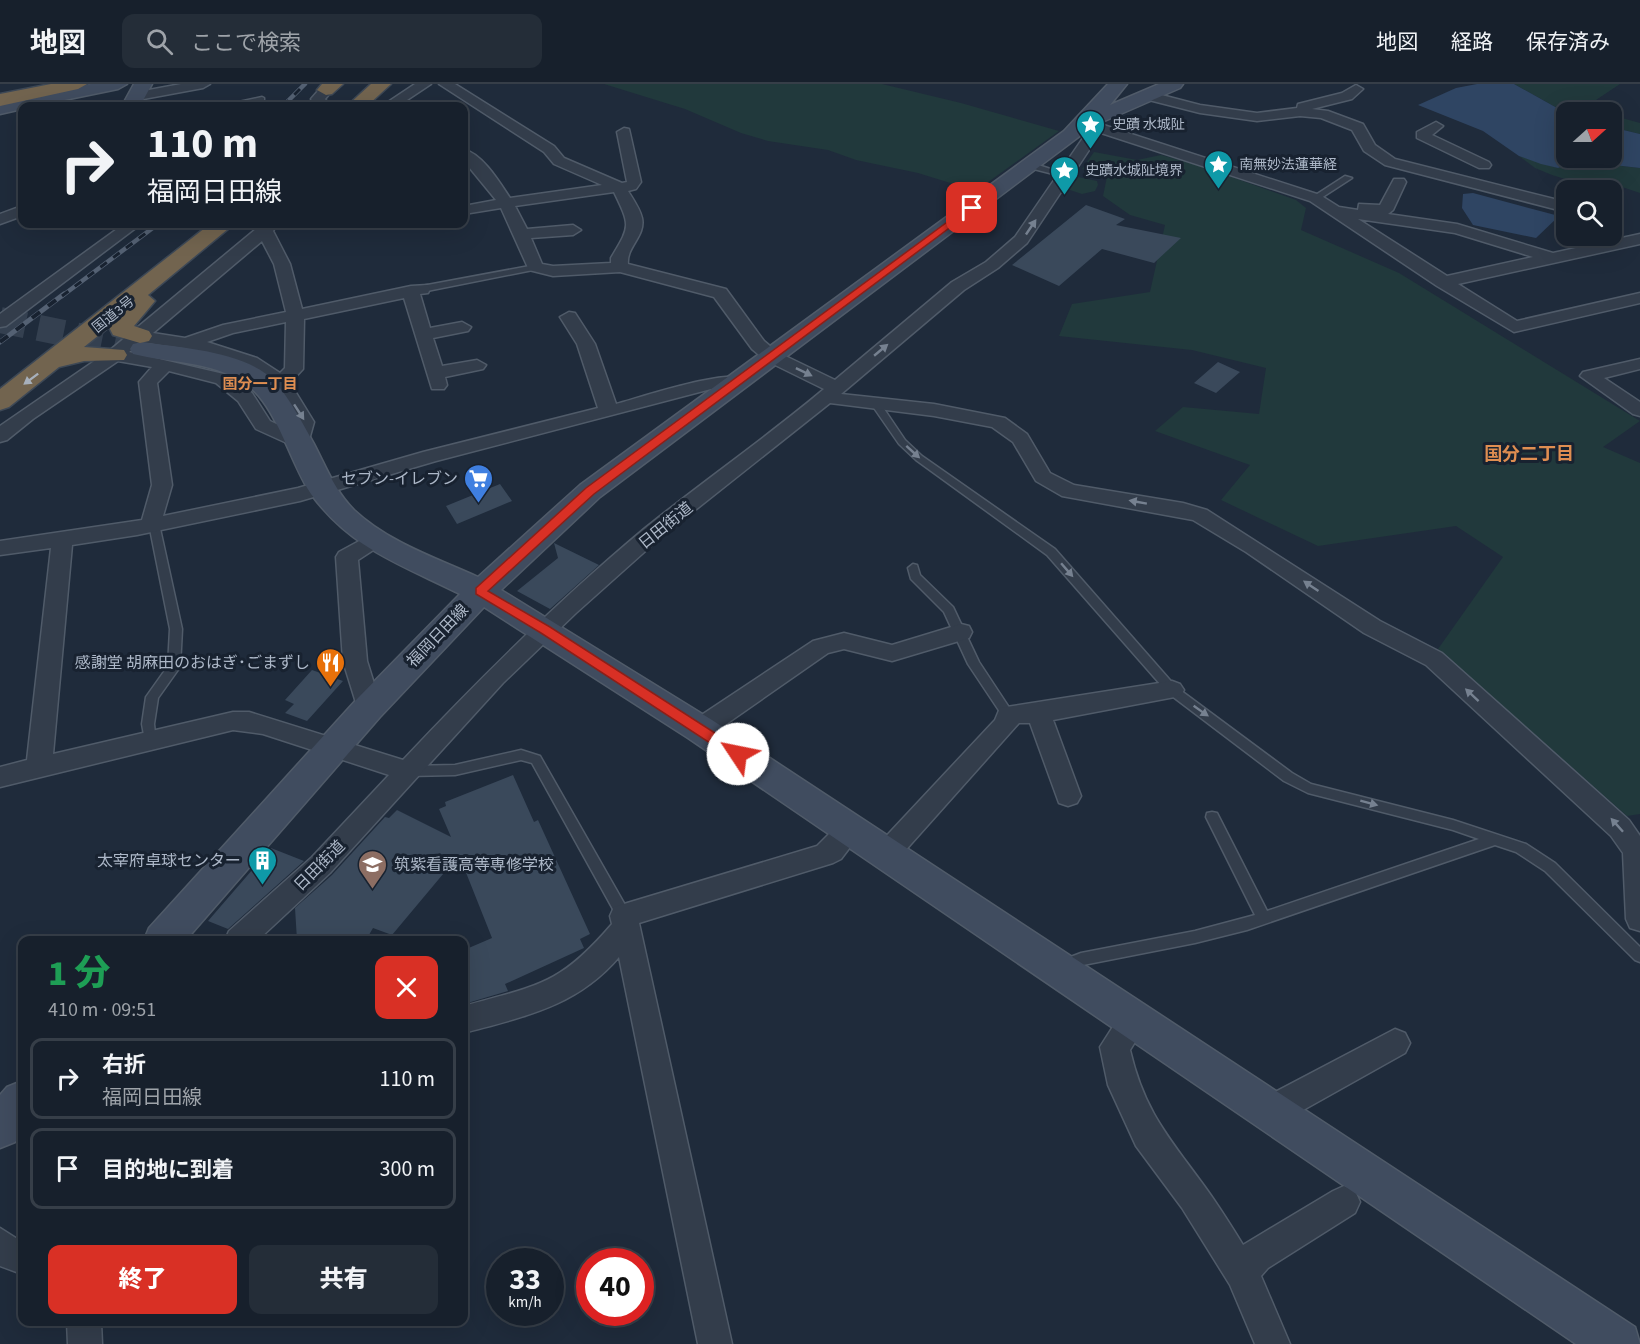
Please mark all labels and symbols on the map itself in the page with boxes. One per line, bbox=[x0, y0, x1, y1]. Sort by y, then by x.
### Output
north arrow bbox=[1556, 102, 1622, 168]
place icon: 史蹟 水城阯 bbox=[1075, 108, 1107, 150]
place label: 史蹟 水城阯 bbox=[1112, 115, 1185, 135]
place icon: 南無妙法蓮華経 bbox=[1202, 148, 1234, 190]
place icon: 史蹟水城阯境界 bbox=[1048, 154, 1080, 196]
place label: 南無妙法蓮華経 bbox=[1239, 155, 1337, 175]
place label: 史蹟水城阯境界 bbox=[1085, 161, 1183, 181]
pin bbox=[946, 182, 997, 233]
one-way arrow bbox=[1025, 219, 1037, 235]
street label: 国道3号 bbox=[88, 292, 139, 338]
one-way arrow bbox=[873, 344, 889, 357]
one-way arrow bbox=[795, 367, 813, 377]
one-way arrow bbox=[23, 372, 38, 384]
district label: 国分一丁目 bbox=[222, 374, 298, 395]
one-way arrow bbox=[293, 404, 304, 420]
district label: 国分二丁目 bbox=[1484, 442, 1574, 467]
one-way arrow bbox=[905, 445, 920, 459]
supermarket icon: セブン-イレブン bbox=[463, 462, 495, 504]
place label: セブン-イレブン bbox=[341, 468, 458, 490]
street label: 日田街道 bbox=[634, 497, 697, 554]
one-way arrow bbox=[1129, 498, 1148, 507]
one-way arrow bbox=[1060, 562, 1073, 577]
one-way arrow bbox=[1303, 581, 1319, 592]
street label: 福岡日田線 bbox=[402, 599, 473, 672]
restaurant icon: 感謝堂 胡麻田のおはぎ･ごまずし bbox=[315, 646, 347, 688]
place label: 感謝堂 胡麻田のおはぎ･ごまずし bbox=[75, 652, 310, 674]
one-way arrow bbox=[1465, 688, 1479, 702]
one-way arrow bbox=[1192, 705, 1208, 717]
position arrow bbox=[706, 722, 770, 786]
one-way arrow bbox=[1360, 799, 1378, 808]
one-way arrow bbox=[1610, 817, 1623, 833]
street label: 日田街道 bbox=[289, 835, 350, 896]
building icon: 太宰府卓球センター bbox=[246, 844, 278, 886]
school or university icon: 筑紫看護高等専修学校 bbox=[357, 848, 389, 890]
place label: 太宰府卓球センター bbox=[97, 850, 241, 872]
place label: 筑紫看護高等専修学校 bbox=[394, 854, 554, 876]
speed limit sign: 40 bbox=[576, 1248, 654, 1326]

